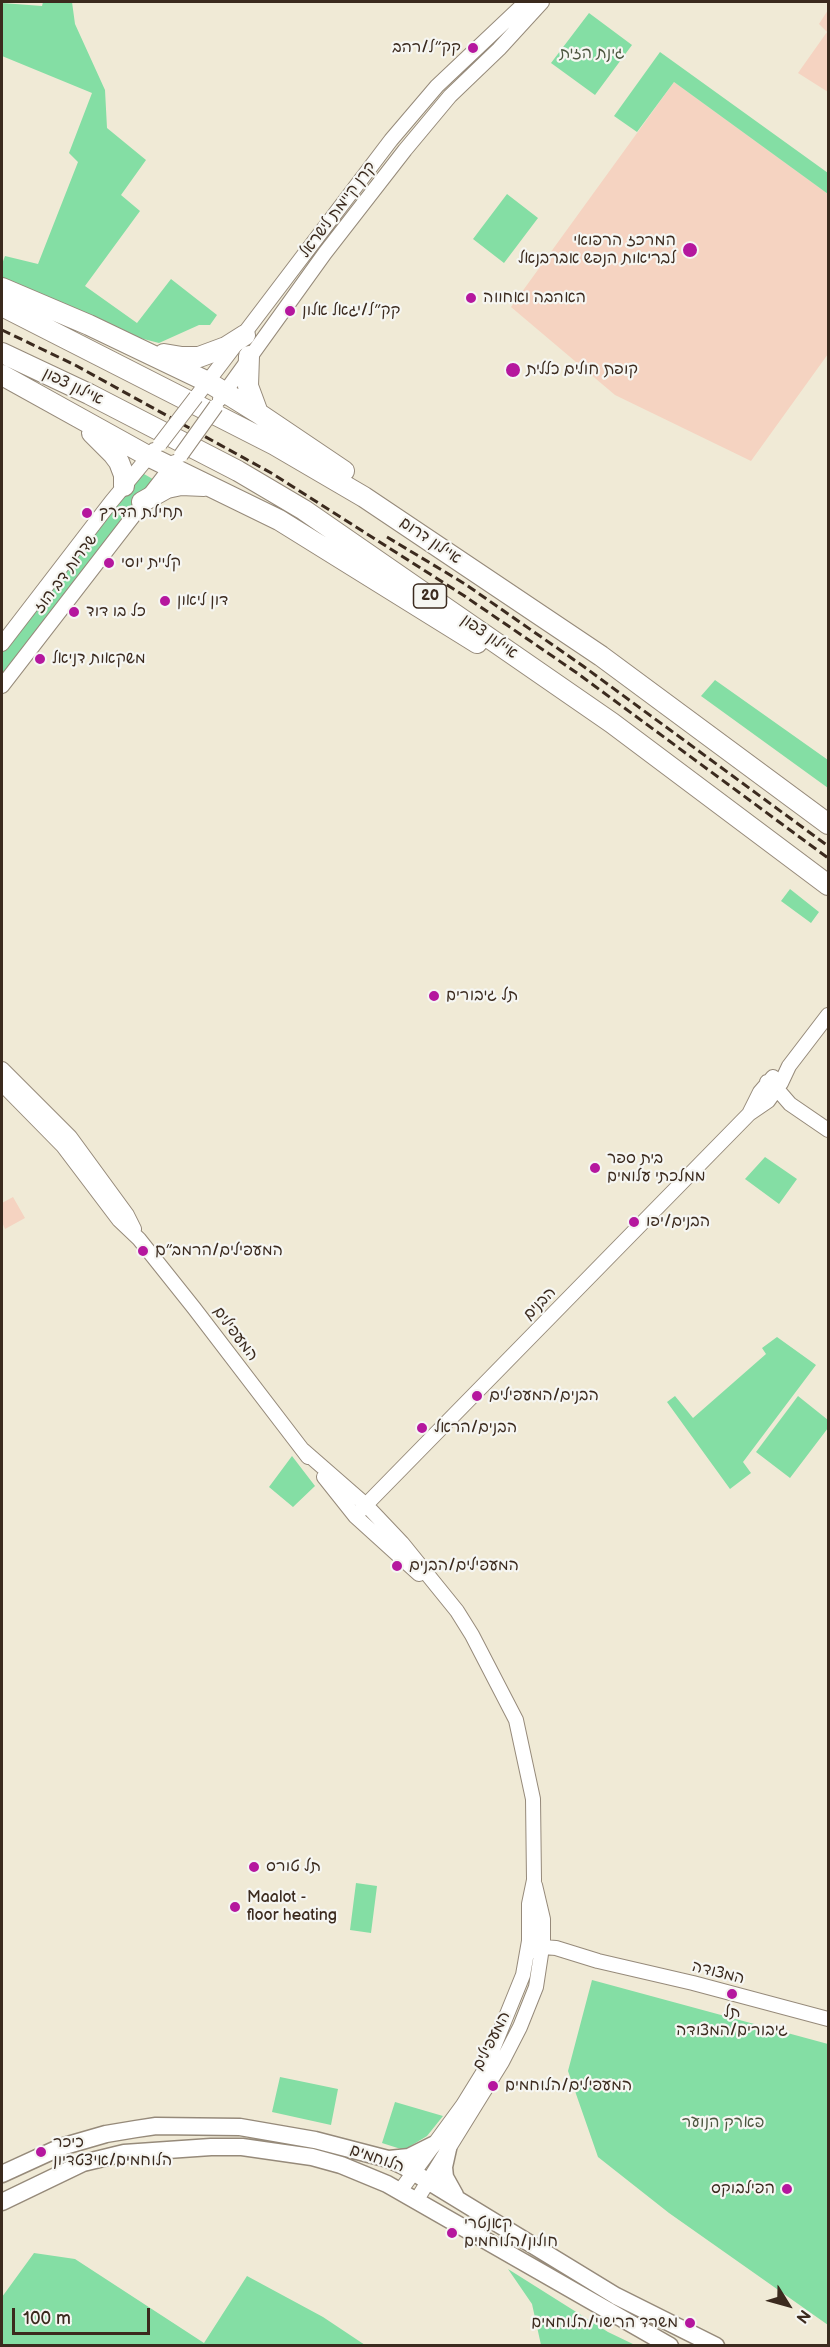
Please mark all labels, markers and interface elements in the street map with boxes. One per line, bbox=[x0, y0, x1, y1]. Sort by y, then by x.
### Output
place label: קק״ל/רהב bbox=[392, 38, 461, 58]
marker: קק״ל/רהב bbox=[466, 41, 480, 55]
park label: גינת הזית bbox=[560, 44, 624, 64]
street label: קרן קיימת לישראל bbox=[296, 158, 380, 262]
place label: המרכז הרפואי לבריאות הנפש אברבנאל bbox=[518, 231, 676, 269]
marker: המרכז הרפואי לבריאות הנפש אברבנאל bbox=[681, 241, 699, 259]
place label: האהבה ואחווה bbox=[483, 288, 586, 308]
marker: האהבה ואחווה bbox=[464, 291, 478, 305]
place label: קק״ל/יגאל אלון bbox=[302, 301, 401, 321]
marker: קק״ל/יגאל אלון bbox=[283, 304, 297, 318]
place label: קופת חולים כללית bbox=[526, 360, 638, 380]
marker: קופת חולים כללית bbox=[504, 361, 522, 379]
street label: איילון צפון bbox=[40, 364, 106, 410]
place label: תחילת הדרך bbox=[99, 503, 183, 523]
marker: תחילת הדרך bbox=[80, 506, 94, 520]
street label: איילון דרום bbox=[395, 513, 465, 569]
street label: שדרות דב הוז bbox=[30, 531, 102, 617]
place label: קליית יוסי bbox=[121, 553, 181, 573]
marker: קליית יוסי bbox=[102, 556, 116, 570]
road number: 20 bbox=[414, 584, 446, 608]
place label: דון ליאון bbox=[177, 591, 228, 611]
marker: דון ליאון bbox=[158, 594, 172, 608]
place label: כל בו דוד bbox=[86, 602, 146, 622]
marker: כל בו דוד bbox=[67, 605, 81, 619]
street label: איילון צפון bbox=[457, 611, 521, 663]
place label: משקאות דניאל bbox=[52, 649, 146, 669]
marker: משקאות דניאל bbox=[33, 652, 47, 666]
place label: תל גיבורים bbox=[446, 986, 518, 1006]
marker: תל גיבורים bbox=[427, 989, 441, 1003]
place label: בית ספר ממלכתי עלומים bbox=[607, 1149, 706, 1187]
marker: בית ספר ממלכתי עלומים bbox=[588, 1161, 602, 1175]
place label: הבנים/יפו bbox=[646, 1212, 710, 1232]
marker: הבנים/יפו bbox=[627, 1215, 641, 1229]
place label: המעפילים/הרמב״ם bbox=[155, 1241, 283, 1261]
marker: המעפילים/הרמב״ם bbox=[136, 1244, 150, 1258]
street label: הבנים bbox=[519, 1283, 561, 1325]
street label: המעפילים bbox=[208, 1303, 262, 1365]
place label: הבנים/המעפילים bbox=[489, 1386, 599, 1406]
marker: הבנים/המעפילים bbox=[470, 1389, 484, 1403]
place label: הבנים/הראל bbox=[434, 1418, 517, 1438]
marker: הבנים/הראל bbox=[415, 1421, 429, 1435]
place label: המעפילים/הבנים bbox=[409, 1556, 519, 1576]
marker: המעפילים/הבנים bbox=[390, 1559, 404, 1573]
place label: תל טורס bbox=[266, 1857, 321, 1877]
marker: תל טורס bbox=[247, 1860, 261, 1874]
place label: Maalot - floor heating bbox=[247, 1888, 337, 1926]
marker: Maalot - floor heating bbox=[228, 1900, 242, 1914]
street label: המצודה bbox=[690, 1957, 746, 1989]
marker: תל גיבורים/המצודה bbox=[725, 1987, 739, 2001]
place label: תל גיבורים/המצודה bbox=[676, 2003, 788, 2041]
street label: המעפילים bbox=[469, 2008, 515, 2074]
place label: המעפילים/הלוחמים bbox=[505, 2076, 632, 2096]
marker: המעפילים/הלוחמים bbox=[486, 2079, 500, 2093]
park label: פארק הנוער bbox=[682, 2113, 764, 2133]
place label: כיכר הלוחמים/איצטדיון bbox=[53, 2133, 172, 2171]
street label: הלוחמים bbox=[347, 2141, 407, 2177]
marker: כיכר הלוחמים/איצטדיון bbox=[34, 2145, 48, 2159]
place label: הפילבוקס bbox=[711, 2179, 775, 2199]
marker: הפילבוקס bbox=[780, 2182, 794, 2196]
place label: קאנטרי חולון/הלוחמים bbox=[464, 2214, 558, 2252]
marker: קאנטרי חולון/הלוחמים bbox=[445, 2226, 459, 2240]
north arrow bbox=[758, 2275, 818, 2335]
scale bar bbox=[15, 2296, 153, 2334]
text: N bbox=[792, 2306, 814, 2327]
text: 100 m bbox=[23, 2308, 71, 2329]
place label: משרד הרישוי/הלוחמים bbox=[531, 2313, 678, 2333]
marker: משרד הרישוי/הלוחמים bbox=[683, 2316, 697, 2330]

